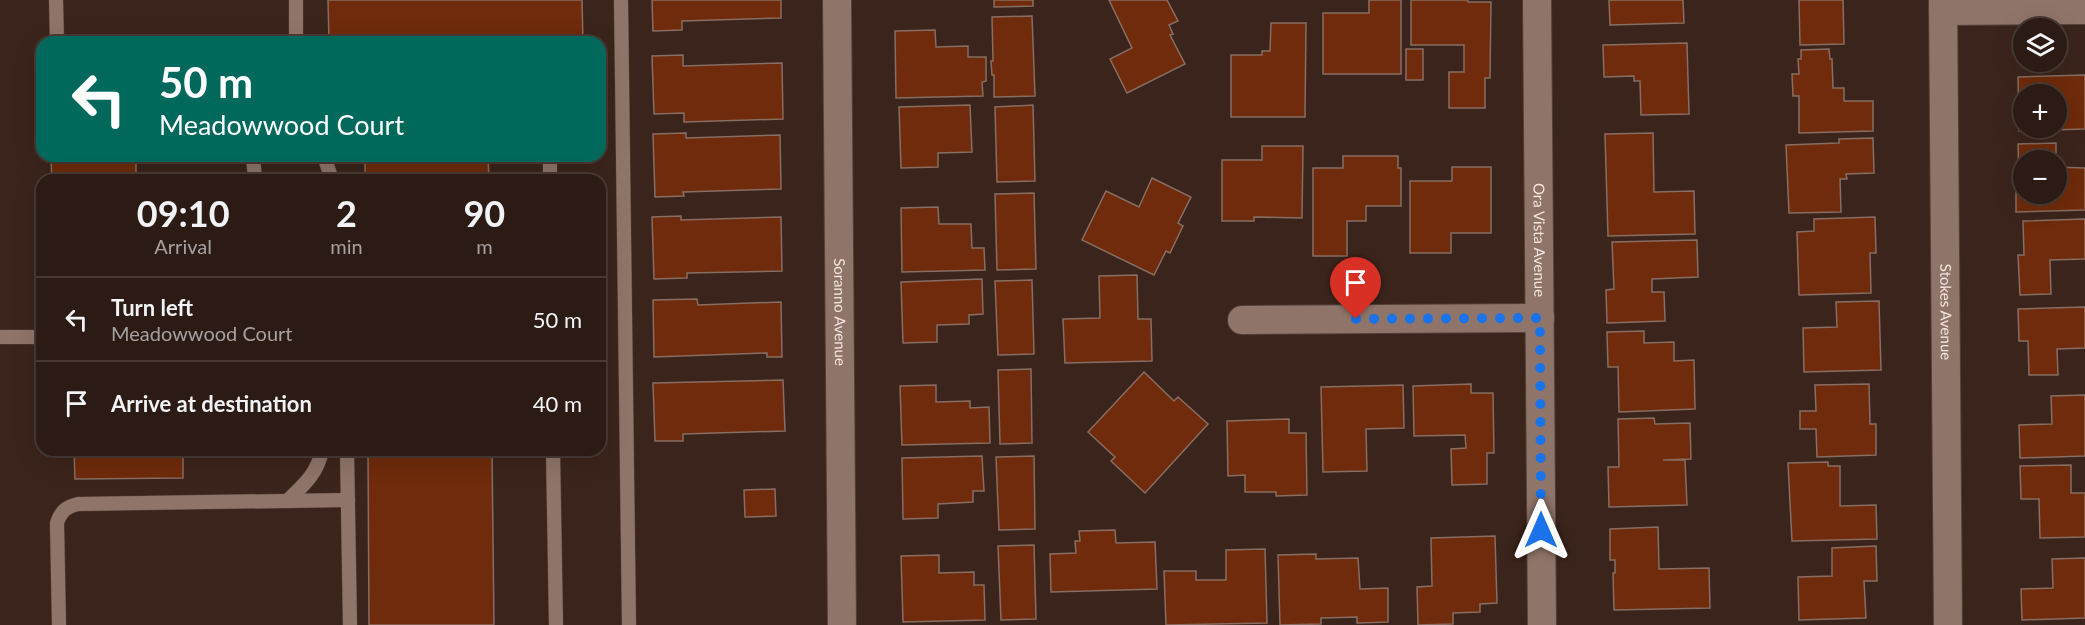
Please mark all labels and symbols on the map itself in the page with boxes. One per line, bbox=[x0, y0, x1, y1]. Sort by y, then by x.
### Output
street label: Ora Vista Avenue bbox=[1530, 183, 1549, 297]
pin bbox=[1330, 257, 1381, 319]
street label: Soranno Avenue bbox=[831, 258, 850, 366]
street label: Stokes Avenue bbox=[1937, 264, 1956, 360]
position arrow bbox=[1509, 498, 1573, 562]

